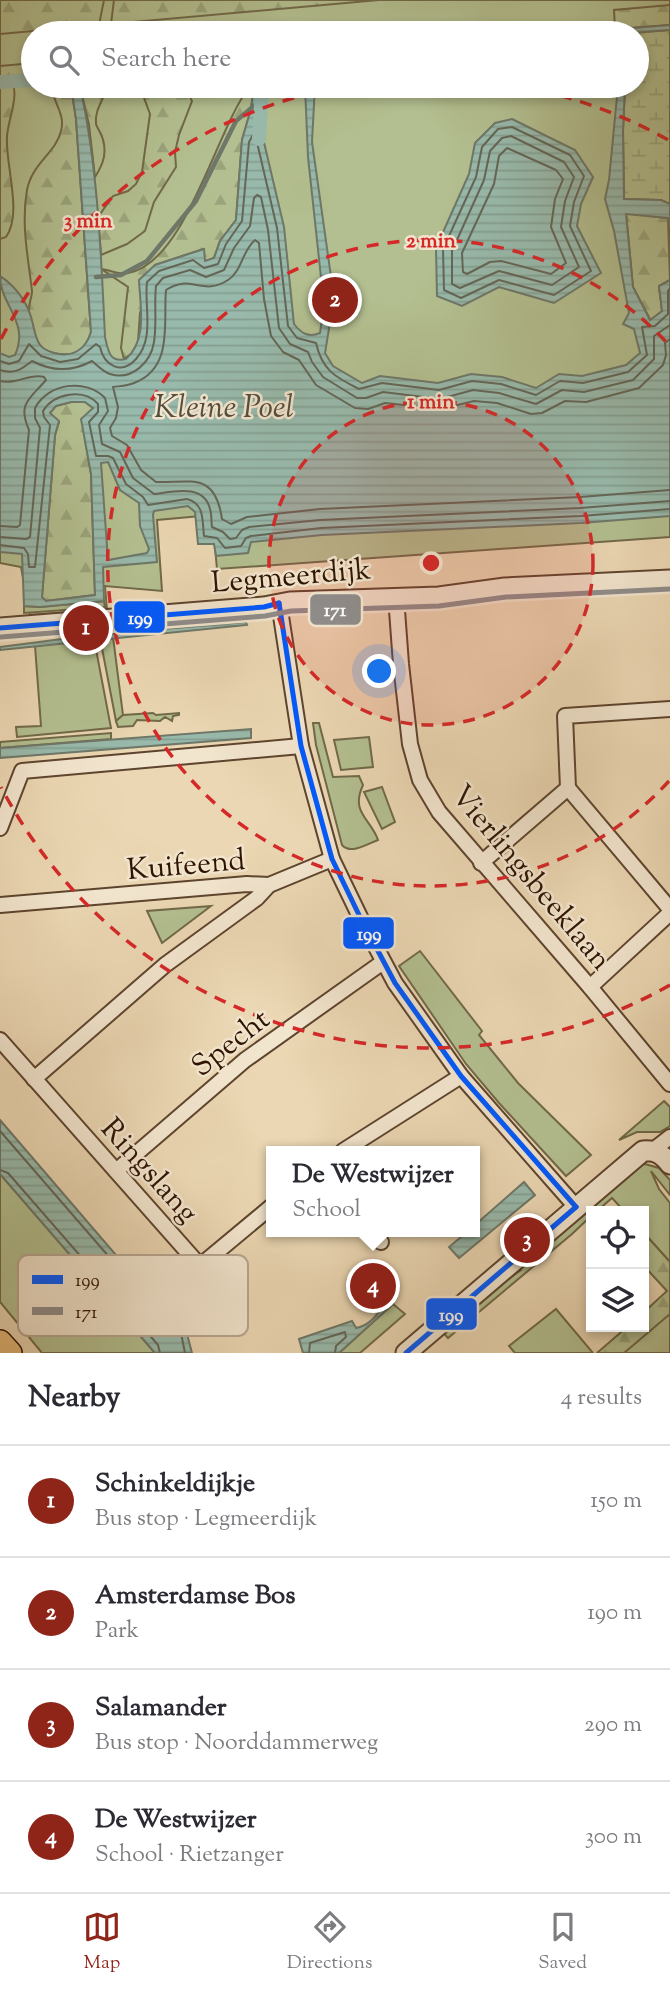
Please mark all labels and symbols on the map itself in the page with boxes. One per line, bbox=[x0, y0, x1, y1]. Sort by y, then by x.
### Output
text: 3 min bbox=[64, 207, 113, 237]
text: 2 min bbox=[406, 227, 457, 257]
pin: 2 bbox=[312, 274, 358, 326]
water label: Kleine Poel bbox=[154, 386, 294, 432]
text: 1 min bbox=[407, 388, 455, 418]
street label: Legmeerdijk bbox=[209, 549, 373, 606]
centre of rings bbox=[419, 551, 443, 575]
line badge: 171 bbox=[309, 593, 362, 626]
text: 171 bbox=[324, 598, 347, 625]
line badge: 199 bbox=[113, 600, 166, 634]
pin: 1 bbox=[63, 602, 109, 654]
text: 199 bbox=[128, 606, 152, 633]
your location bbox=[362, 654, 396, 688]
street label: Vierlingsbeeklaan bbox=[439, 776, 621, 981]
street label: Kuifeend bbox=[125, 840, 247, 893]
line badge: 199 bbox=[342, 916, 395, 950]
text: 199 bbox=[357, 922, 381, 949]
street label: Specht bbox=[183, 999, 280, 1088]
street label: Ringslang bbox=[89, 1110, 207, 1234]
pin: 3 bbox=[504, 1214, 550, 1266]
legend bbox=[18, 1255, 248, 1336]
pin: 4 bbox=[350, 1260, 396, 1312]
text: 199 bbox=[75, 1268, 100, 1295]
line badge: 199 bbox=[425, 1297, 478, 1331]
text: 171 bbox=[75, 1300, 98, 1327]
text: 199 bbox=[439, 1303, 463, 1330]

